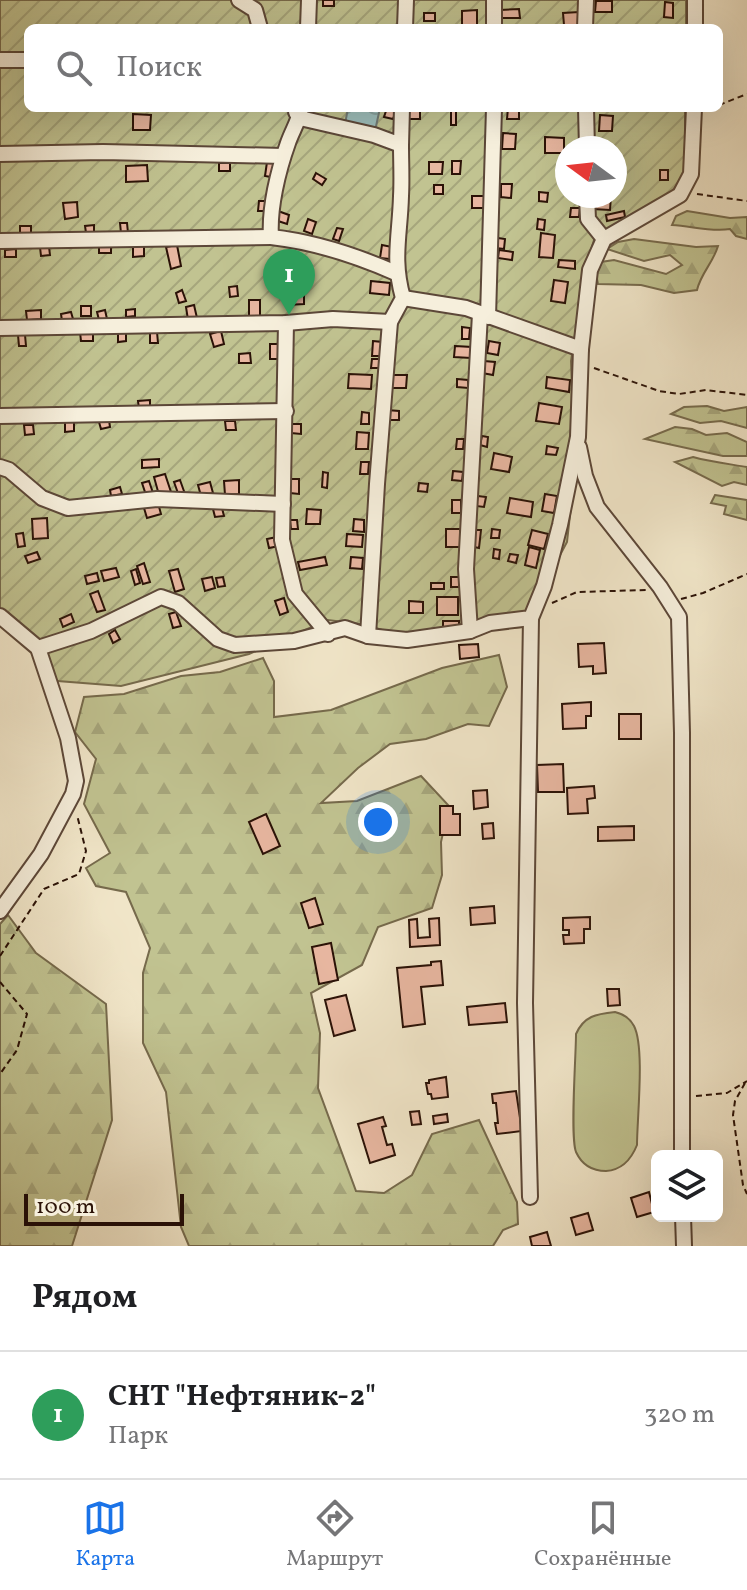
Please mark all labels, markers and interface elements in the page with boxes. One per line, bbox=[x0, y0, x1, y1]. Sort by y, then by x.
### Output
search box bbox=[24, 24, 723, 112]
icon: search bbox=[52, 46, 96, 90]
text: Поиск bbox=[116, 47, 202, 89]
north arrow bbox=[555, 136, 627, 208]
pin: 1 bbox=[263, 249, 315, 315]
your location bbox=[358, 802, 398, 842]
map controls bbox=[651, 1150, 723, 1222]
button: layers bbox=[651, 1150, 723, 1222]
scale bar bbox=[24, 1190, 184, 1226]
text: 100 m bbox=[36, 1192, 95, 1223]
text: Рядом bbox=[32, 1275, 137, 1322]
text: СНТ "Нефтяник-2" bbox=[108, 1376, 376, 1418]
text: 1 bbox=[53, 1397, 63, 1433]
text: 320 m bbox=[644, 1397, 715, 1433]
text: Парк bbox=[108, 1418, 168, 1454]
tab: Карта bbox=[75, 1496, 135, 1575]
tab: Маршрут bbox=[286, 1496, 383, 1575]
tab: Сохранённые bbox=[534, 1496, 671, 1575]

